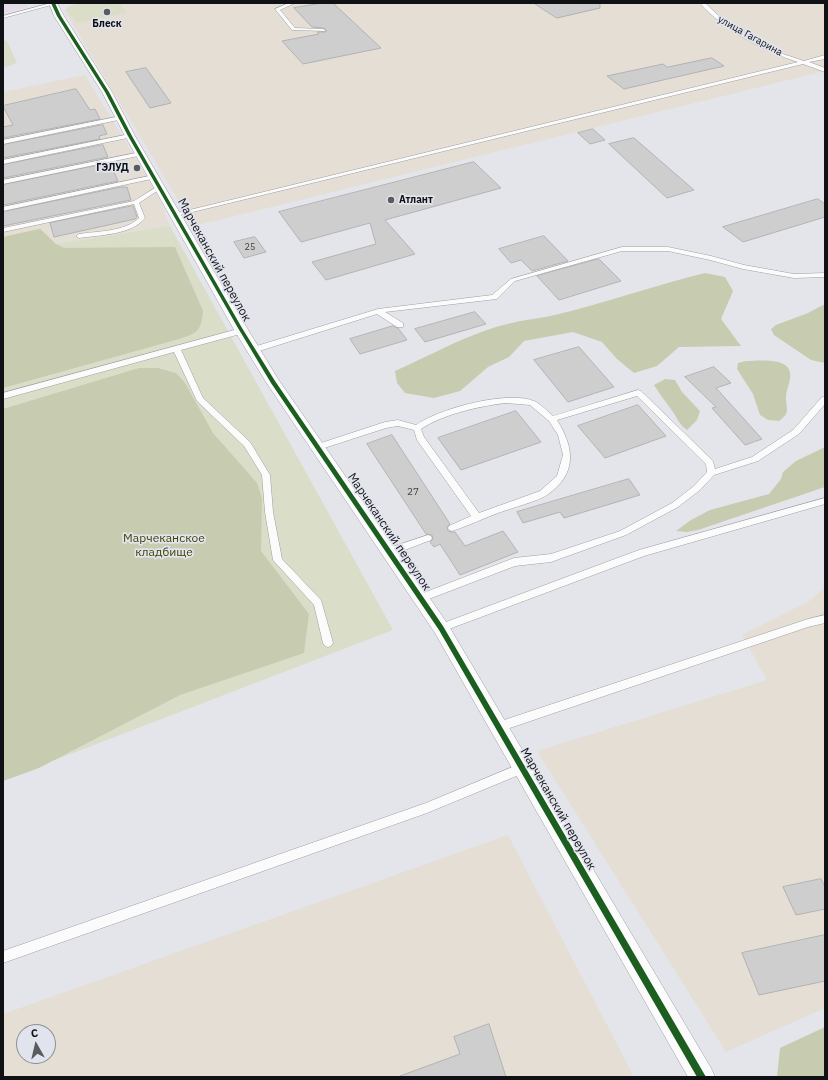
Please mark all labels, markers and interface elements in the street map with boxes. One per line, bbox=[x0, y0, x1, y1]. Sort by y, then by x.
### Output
marker: Блеск bbox=[102, 7, 112, 17]
street label: улица Гагарина bbox=[716, 13, 784, 59]
place label: Блеск bbox=[92, 18, 122, 30]
place label: ГЭЛУД bbox=[96, 162, 129, 174]
marker: ГЭЛУД bbox=[132, 163, 142, 173]
place label: Атлант bbox=[399, 194, 433, 206]
marker: Атлант bbox=[386, 195, 396, 205]
street label: Марчеканский переулок bbox=[174, 196, 254, 324]
house number: 25 bbox=[245, 242, 255, 252]
street label: Марчеканский переулок bbox=[344, 471, 434, 593]
house number: 27 bbox=[407, 486, 419, 498]
park label: Марчеканское кладбище bbox=[123, 532, 205, 560]
street label: Марчеканский переулок bbox=[517, 745, 599, 873]
north arrow bbox=[16, 1024, 56, 1064]
text: С bbox=[30, 1026, 39, 1041]

